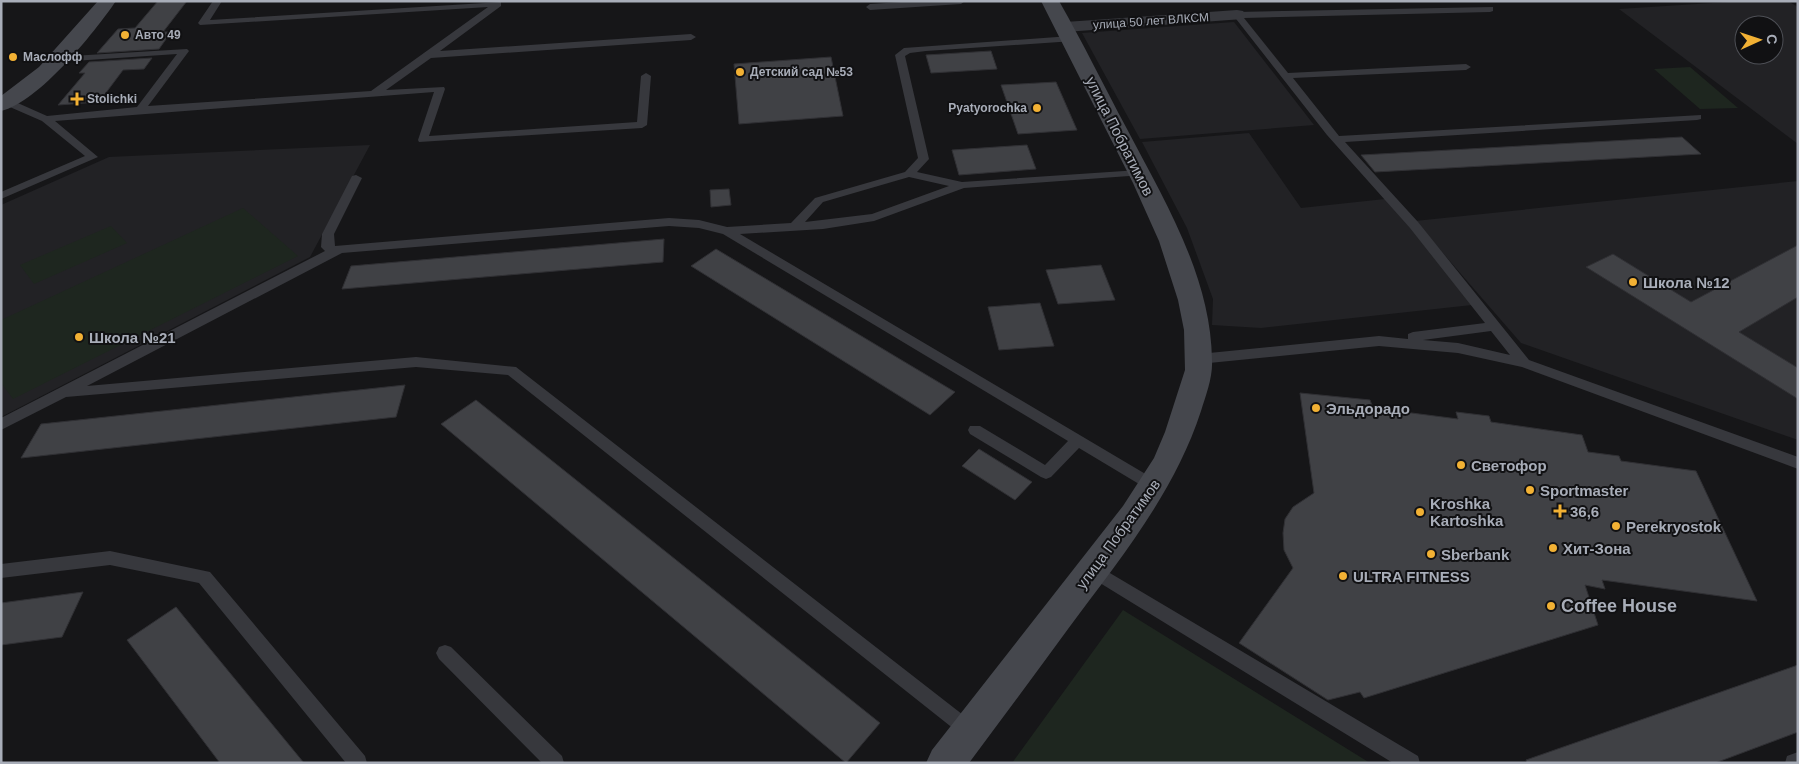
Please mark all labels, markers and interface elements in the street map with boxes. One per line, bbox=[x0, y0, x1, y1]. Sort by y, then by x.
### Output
street label: улица 50 лет ВЛКСМ bbox=[1093, 10, 1209, 32]
north arrow bbox=[1734, 15, 1784, 65]
place label: Авто 49 bbox=[135, 28, 181, 42]
marker: Авто 49 bbox=[119, 29, 131, 41]
text: С bbox=[1764, 34, 1780, 45]
place label: Маслофф bbox=[23, 50, 83, 64]
marker: Маслофф bbox=[7, 51, 19, 63]
place label: Детский сад №53 bbox=[750, 65, 853, 79]
marker: Детский сад №53 bbox=[734, 66, 746, 78]
street label: улица Побратимов bbox=[1083, 74, 1157, 198]
place label: Stolichki bbox=[87, 92, 137, 106]
marker: Stolichki bbox=[71, 93, 83, 105]
place label: Pyatyorochka bbox=[948, 101, 1027, 115]
marker: Pyatyorochka bbox=[1031, 102, 1043, 114]
place label: Школа №12 bbox=[1643, 274, 1730, 291]
marker: Школа №12 bbox=[1627, 276, 1639, 288]
place label: Школа №21 bbox=[89, 329, 176, 346]
marker: Школа №21 bbox=[73, 331, 85, 343]
place label: Эльдорадо bbox=[1326, 400, 1410, 417]
marker: Эльдорадо bbox=[1310, 402, 1322, 414]
place label: Светофор bbox=[1471, 457, 1547, 474]
marker: Светофор bbox=[1455, 459, 1467, 471]
street label: улица Побратимов bbox=[1073, 476, 1163, 592]
place label: Sportmaster bbox=[1540, 482, 1629, 499]
marker: Sportmaster bbox=[1524, 484, 1536, 496]
place label: Kroshka Kartoshka bbox=[1430, 495, 1504, 529]
place label: 36,6 bbox=[1570, 503, 1599, 520]
marker: 36,6 bbox=[1554, 505, 1566, 517]
marker: Kroshka Kartoshka bbox=[1414, 506, 1426, 518]
place label: Perekryostok bbox=[1626, 518, 1722, 535]
marker: Perekryostok bbox=[1610, 520, 1622, 532]
place label: Хит-Зона bbox=[1563, 540, 1631, 557]
marker: Хит-Зона bbox=[1547, 542, 1559, 554]
place label: Sberbank bbox=[1441, 546, 1510, 563]
marker: Sberbank bbox=[1425, 548, 1437, 560]
place label: ULTRA FITNESS bbox=[1353, 568, 1470, 585]
marker: ULTRA FITNESS bbox=[1337, 570, 1349, 582]
place label: Coffee House bbox=[1561, 596, 1677, 616]
marker: Coffee House bbox=[1545, 600, 1557, 612]

